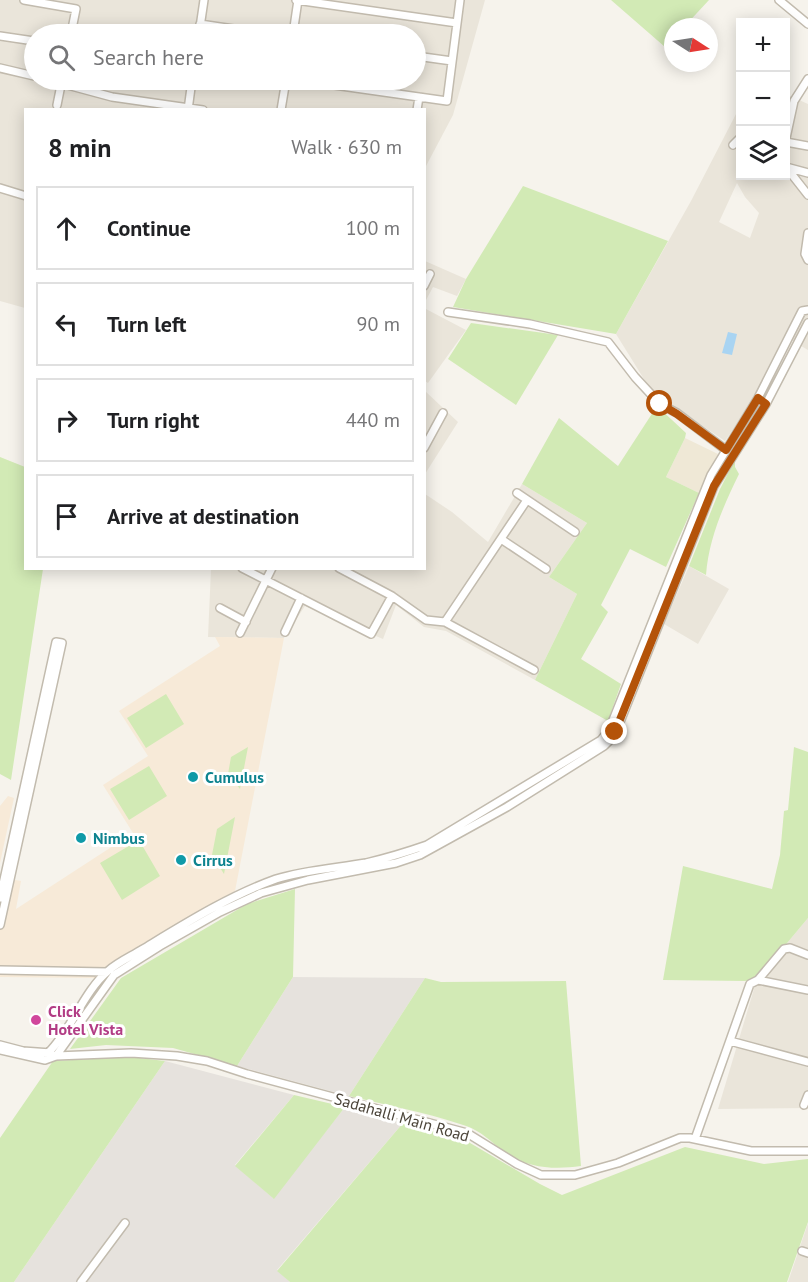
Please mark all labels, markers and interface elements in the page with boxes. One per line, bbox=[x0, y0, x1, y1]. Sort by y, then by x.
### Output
north arrow bbox=[664, 18, 718, 72]
map controls bbox=[736, 18, 790, 180]
button: + bbox=[736, 18, 790, 72]
search box bbox=[24, 24, 426, 90]
icon: search bbox=[45, 41, 78, 74]
text: Search here bbox=[93, 43, 204, 71]
button: − bbox=[736, 72, 790, 126]
button: layers bbox=[736, 126, 790, 180]
text: 8 min bbox=[48, 131, 111, 164]
text: Walk · 630 m bbox=[291, 134, 402, 160]
icon: ahead bbox=[50, 212, 83, 245]
text: Continue bbox=[107, 214, 191, 242]
text: 100 m bbox=[346, 215, 400, 241]
icon: left bbox=[50, 308, 83, 341]
text: Turn left bbox=[107, 310, 187, 338]
text: 90 m bbox=[357, 311, 400, 337]
route start bbox=[646, 390, 672, 416]
icon: right bbox=[50, 404, 83, 437]
text: Turn right bbox=[107, 406, 199, 434]
text: 440 m bbox=[346, 407, 400, 433]
icon: arrive bbox=[50, 500, 83, 533]
text: Arrive at destination bbox=[107, 502, 299, 530]
route end bbox=[601, 718, 627, 744]
place label: Cumulus bbox=[205, 767, 264, 787]
marker: Cumulus bbox=[186, 770, 200, 784]
place label: Nimbus bbox=[93, 828, 145, 848]
marker: Nimbus bbox=[74, 831, 88, 845]
place label: Cirrus bbox=[193, 850, 233, 870]
marker: Cirrus bbox=[174, 853, 188, 867]
place label: Click Hotel Vista bbox=[48, 1001, 123, 1039]
marker: Click Hotel Vista bbox=[29, 1013, 43, 1027]
street label: Sadahalli Main Road bbox=[332, 1088, 472, 1146]

